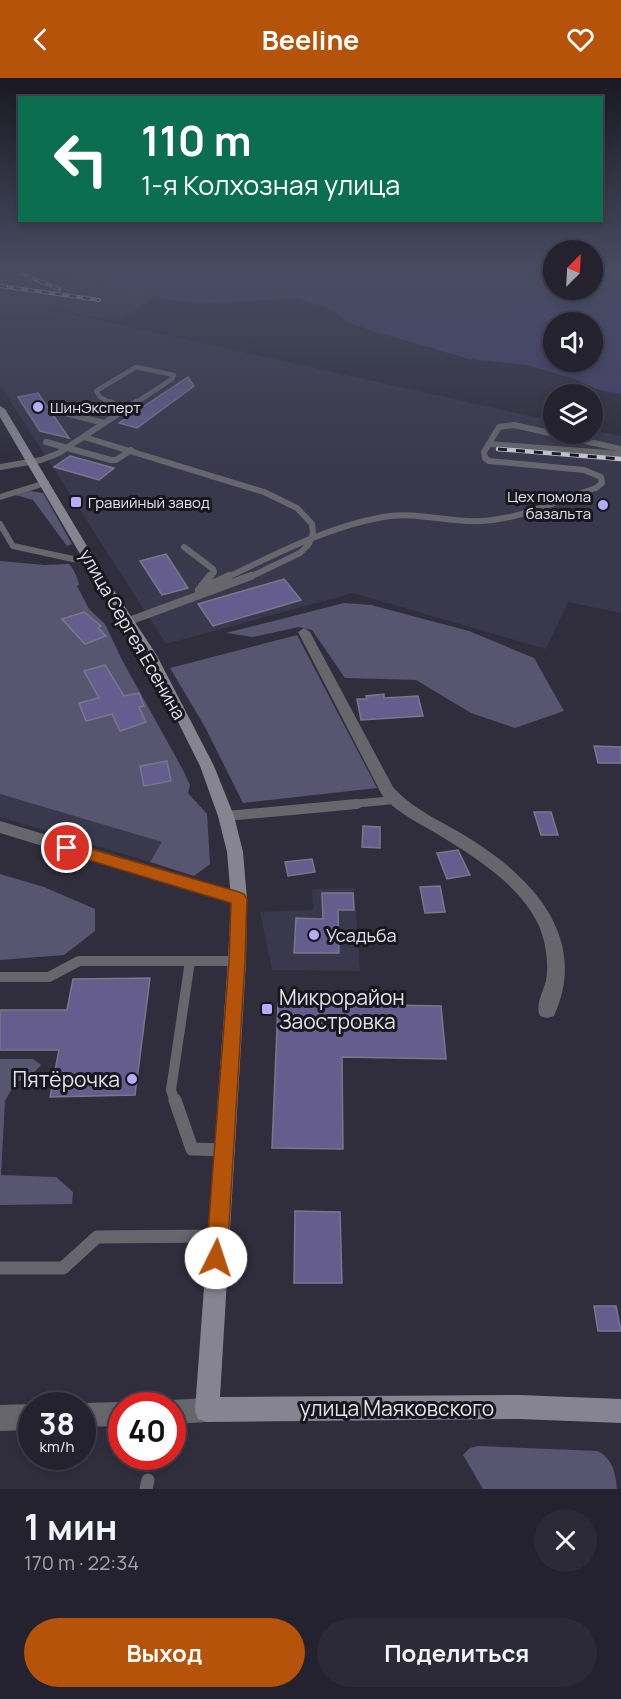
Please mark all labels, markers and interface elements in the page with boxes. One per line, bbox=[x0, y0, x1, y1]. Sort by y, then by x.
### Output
text: Beeline bbox=[262, 21, 359, 58]
icon: back bbox=[24, 23, 57, 56]
icon: heart bbox=[564, 23, 597, 56]
text: 110 m bbox=[141, 111, 252, 169]
icon: left bbox=[42, 120, 120, 198]
text: 1-я Колхозная улица bbox=[141, 166, 400, 203]
north arrow bbox=[543, 240, 603, 300]
map controls bbox=[543, 240, 603, 444]
button: sound bbox=[543, 312, 603, 372]
button: layers bbox=[543, 384, 603, 444]
place label: ШинЭксперт bbox=[50, 397, 141, 418]
marker: ШинЭксперт bbox=[31, 400, 45, 414]
place label: Цех помола базальта bbox=[507, 486, 591, 524]
place label: Гравийный завод bbox=[88, 492, 210, 513]
marker: Гравийный завод bbox=[69, 495, 83, 509]
marker: Цех помола базальта bbox=[596, 498, 610, 512]
street label: улица Сергея Есенина bbox=[74, 544, 192, 724]
pin bbox=[41, 822, 92, 873]
icon: arrive bbox=[50, 831, 83, 864]
place label: Усадьба bbox=[326, 923, 397, 947]
marker: Усадьба bbox=[307, 928, 321, 942]
place label: Микрорайон Заостровка bbox=[279, 983, 405, 1035]
marker: Микрорайон Заостровка bbox=[260, 1002, 274, 1016]
place label: Пятёрочка bbox=[13, 1065, 120, 1093]
marker: Пятёрочка bbox=[125, 1072, 139, 1086]
position arrow bbox=[184, 1226, 248, 1290]
speed limit sign: 40 bbox=[108, 1392, 186, 1470]
street label: улица Маяковского bbox=[300, 1394, 494, 1422]
text: 38 bbox=[39, 1403, 75, 1444]
text: km/h bbox=[40, 1436, 74, 1457]
text: 1 мин bbox=[24, 1502, 117, 1551]
button: close bbox=[534, 1509, 597, 1572]
text: 170 m · 22:34 bbox=[24, 1549, 139, 1576]
button: Выход bbox=[24, 1618, 305, 1687]
button: Поделиться bbox=[317, 1618, 597, 1687]

